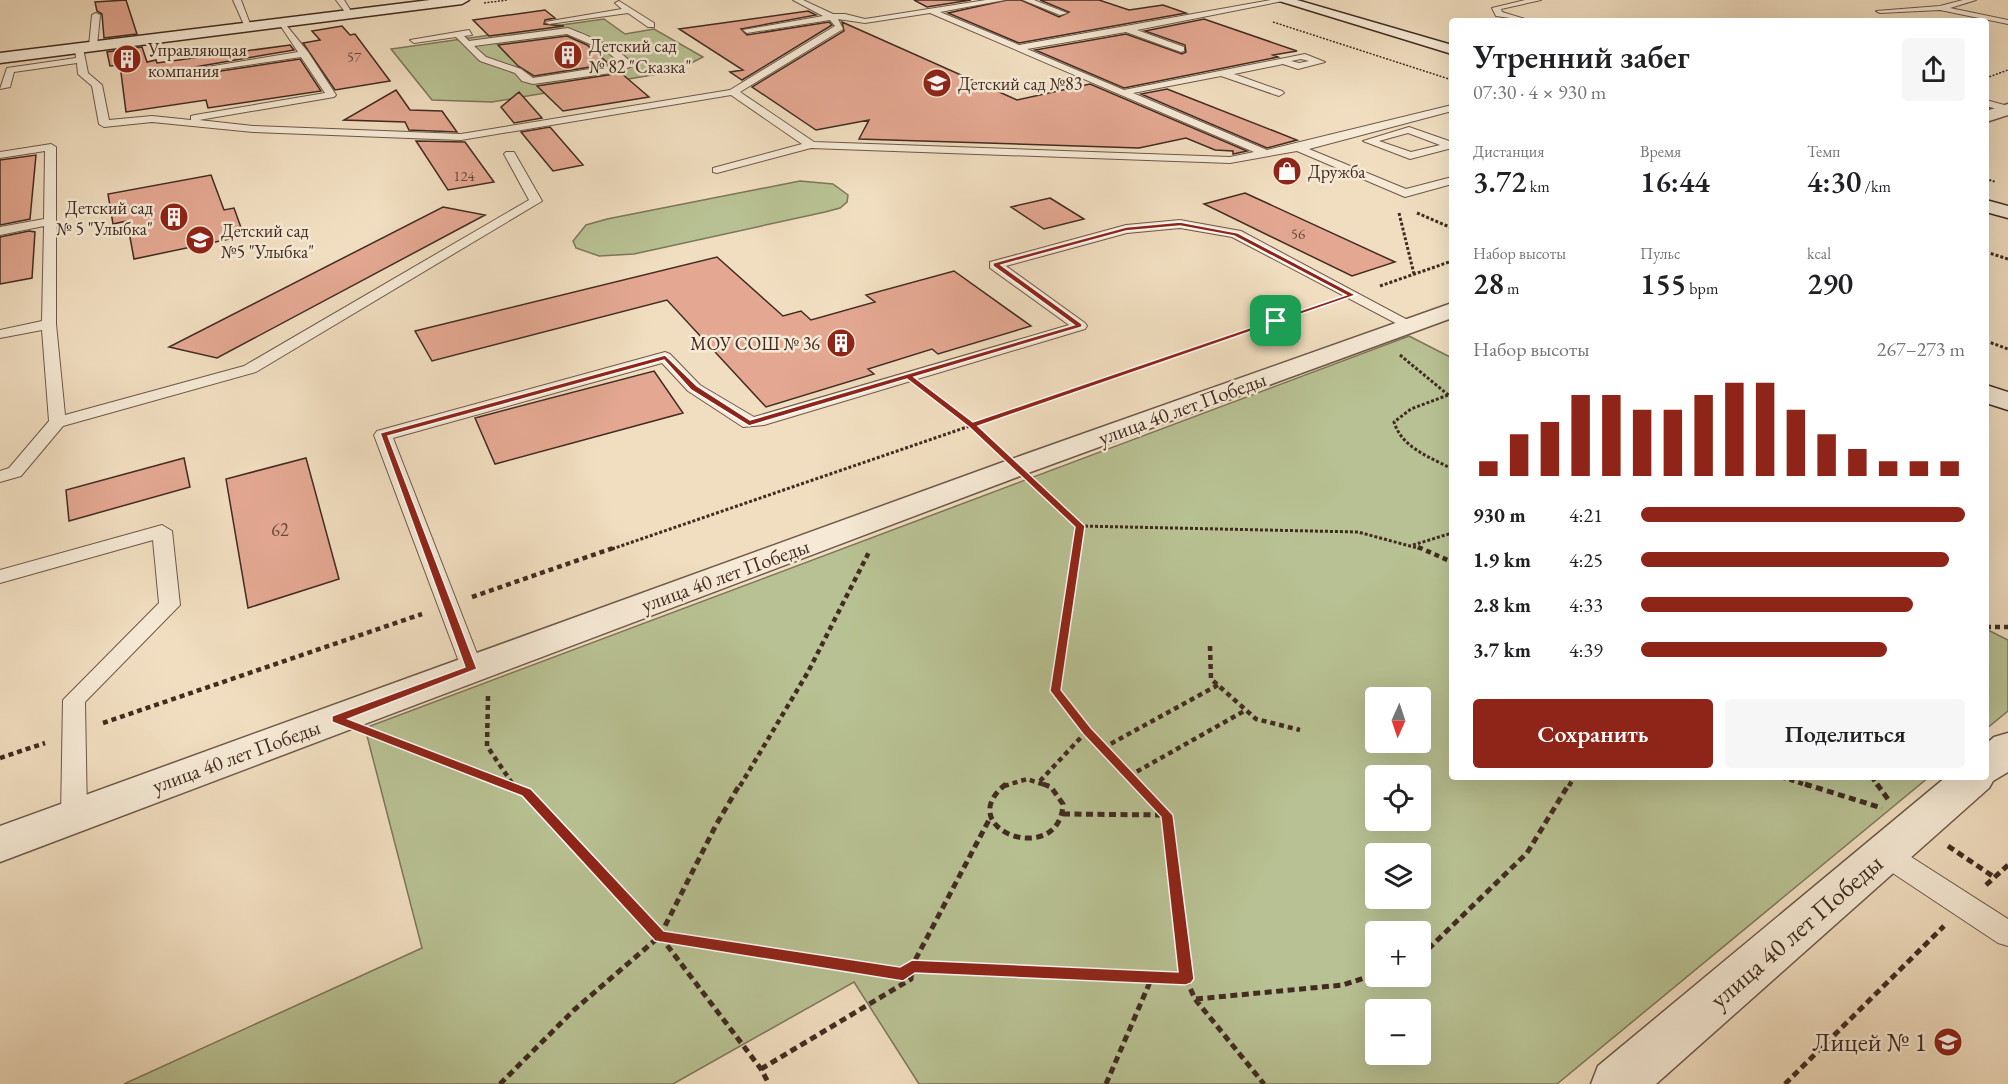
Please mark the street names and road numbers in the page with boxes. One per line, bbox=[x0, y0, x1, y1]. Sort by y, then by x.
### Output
street label: улица 40 лет Победы bbox=[1094, 365, 1270, 451]
street label: улица 40 лет Победы bbox=[637, 532, 813, 618]
street label: улица 40 лет Победы bbox=[148, 713, 324, 799]
street label: улица 40 лет Победы bbox=[1702, 846, 1890, 1016]

